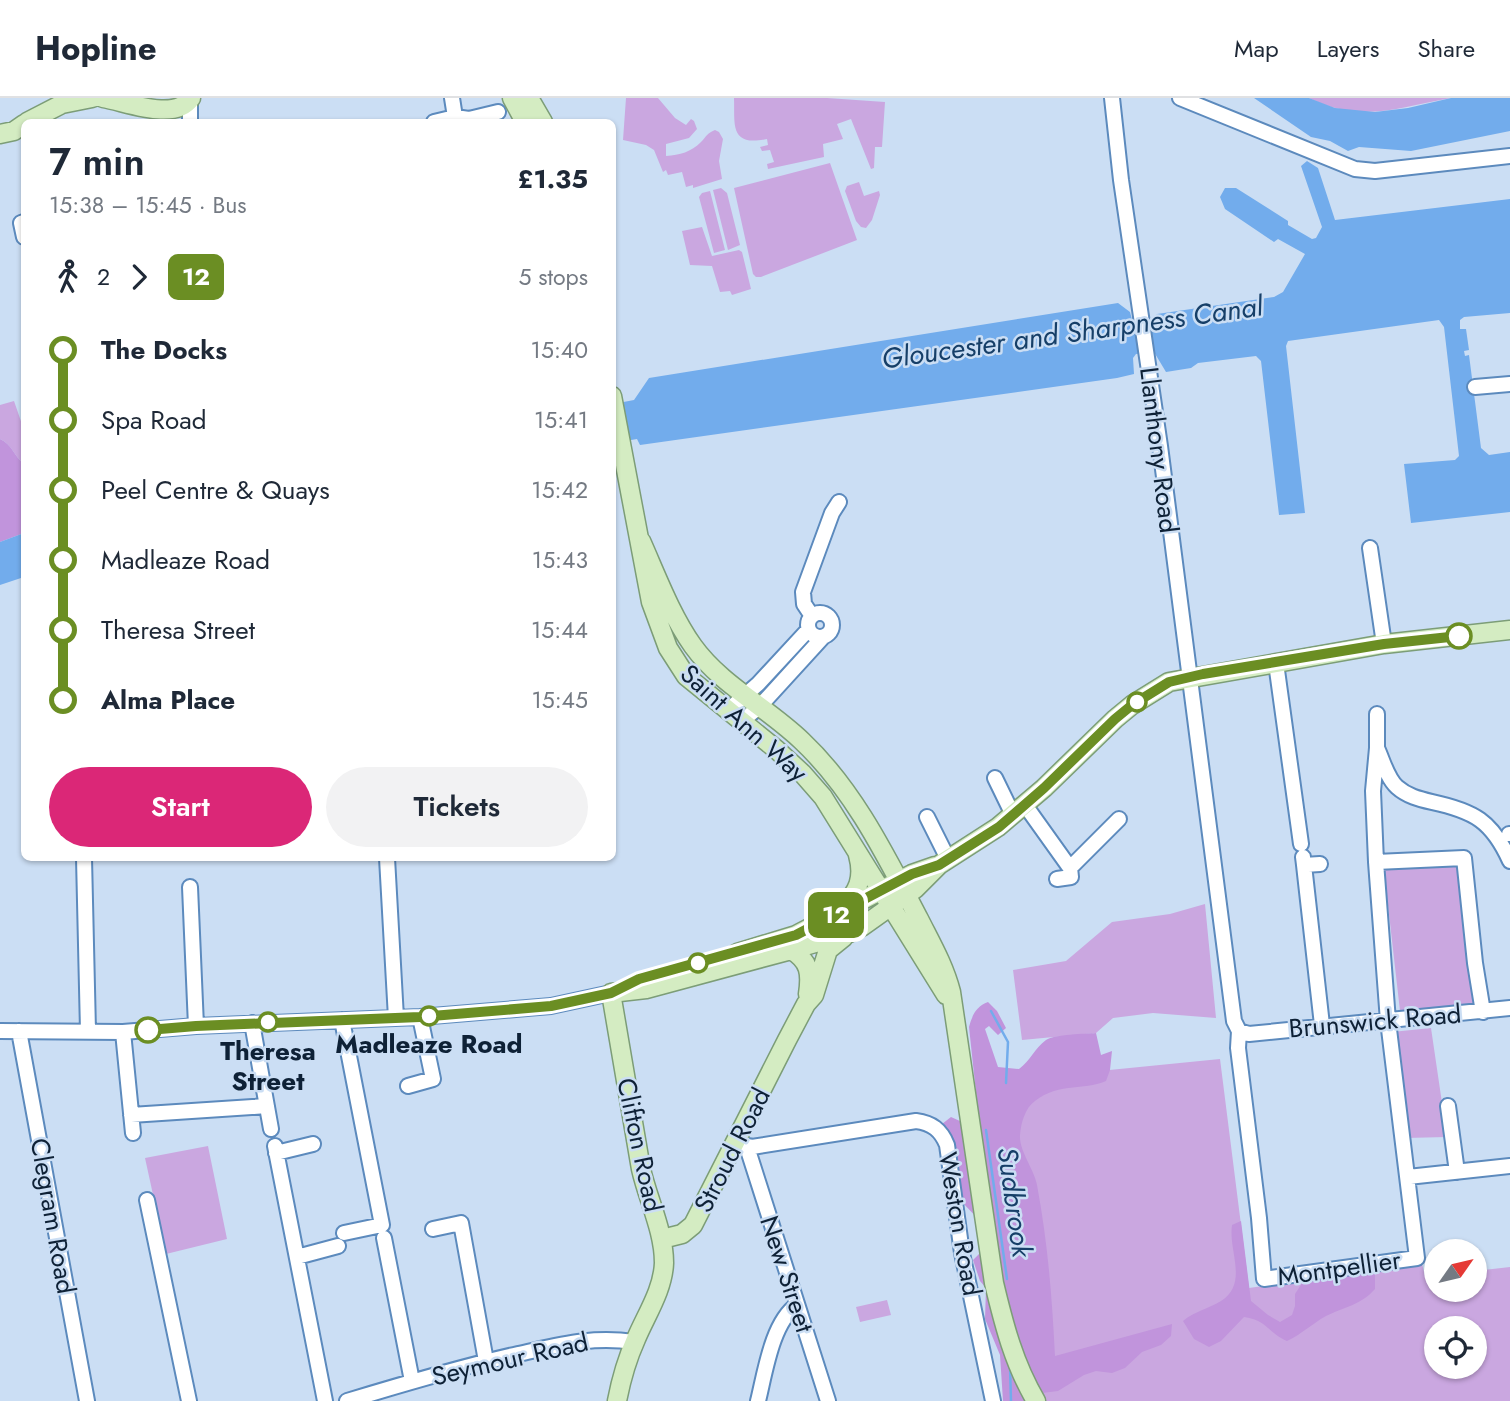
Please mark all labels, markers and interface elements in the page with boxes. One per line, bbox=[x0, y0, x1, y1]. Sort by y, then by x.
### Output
text: Hopline bbox=[35, 25, 157, 72]
text: Map bbox=[1234, 31, 1279, 66]
text: Layers bbox=[1317, 31, 1379, 66]
text: Share bbox=[1417, 31, 1475, 66]
text: 7 min bbox=[49, 134, 145, 189]
text: £1.35 bbox=[518, 160, 588, 198]
text: 15:38 – 15:45 · Bus bbox=[49, 188, 247, 222]
icon: walk bbox=[49, 258, 87, 296]
icon: forward bbox=[120, 258, 158, 296]
text: 12 bbox=[182, 259, 210, 294]
text: 2 bbox=[97, 260, 110, 294]
text: 5 stops bbox=[518, 260, 588, 294]
water label: Gloucester and Sharpness Canal bbox=[879, 285, 1267, 380]
text: The Docks bbox=[101, 331, 227, 369]
text: 15:40 bbox=[531, 333, 588, 367]
street label: Llanthony Road bbox=[1130, 365, 1188, 535]
text: Spa Road bbox=[101, 401, 206, 439]
text: 15:41 bbox=[534, 403, 588, 437]
text: Peel Centre & Quays bbox=[101, 471, 330, 509]
text: 15:42 bbox=[531, 473, 588, 507]
text: Madleaze Road bbox=[101, 541, 270, 579]
text: 15:43 bbox=[532, 543, 588, 577]
text: Theresa Street bbox=[101, 611, 255, 649]
text: 15:44 bbox=[531, 613, 588, 647]
unlabelled marker bbox=[1446, 623, 1472, 649]
street label: Saint Ann Way bbox=[672, 655, 817, 791]
text: Alma Place bbox=[101, 681, 235, 719]
text: 15:45 bbox=[531, 683, 588, 717]
unlabelled marker bbox=[1127, 692, 1147, 712]
button: Start bbox=[49, 767, 312, 847]
button: Tickets bbox=[326, 767, 588, 847]
line badge: 12 bbox=[804, 892, 868, 938]
text: 12 bbox=[822, 897, 850, 932]
unlabelled marker bbox=[688, 953, 708, 973]
street label: Brunswick Road bbox=[1287, 995, 1463, 1047]
marker: Madleaze Road bbox=[419, 1006, 439, 1026]
marker: Theresa Street bbox=[258, 1012, 278, 1032]
unlabelled marker bbox=[135, 1017, 161, 1043]
place label: Madleaze Road bbox=[335, 1025, 523, 1063]
place label: Theresa Street bbox=[220, 1032, 316, 1100]
street label: Clifton Road bbox=[607, 1075, 673, 1215]
street label: Stroud Road bbox=[684, 1081, 780, 1219]
street label: Clegram Road bbox=[21, 1135, 85, 1297]
water label: Sudbrook bbox=[987, 1144, 1043, 1261]
street label: Weston Road bbox=[929, 1149, 991, 1299]
street label: New Street bbox=[750, 1211, 824, 1338]
north arrow bbox=[1424, 1239, 1488, 1302]
map controls bbox=[1424, 1239, 1487, 1379]
street label: Montpellier bbox=[1275, 1241, 1403, 1295]
button: locate bbox=[1424, 1316, 1487, 1379]
street label: Seymour Road bbox=[428, 1323, 592, 1395]

